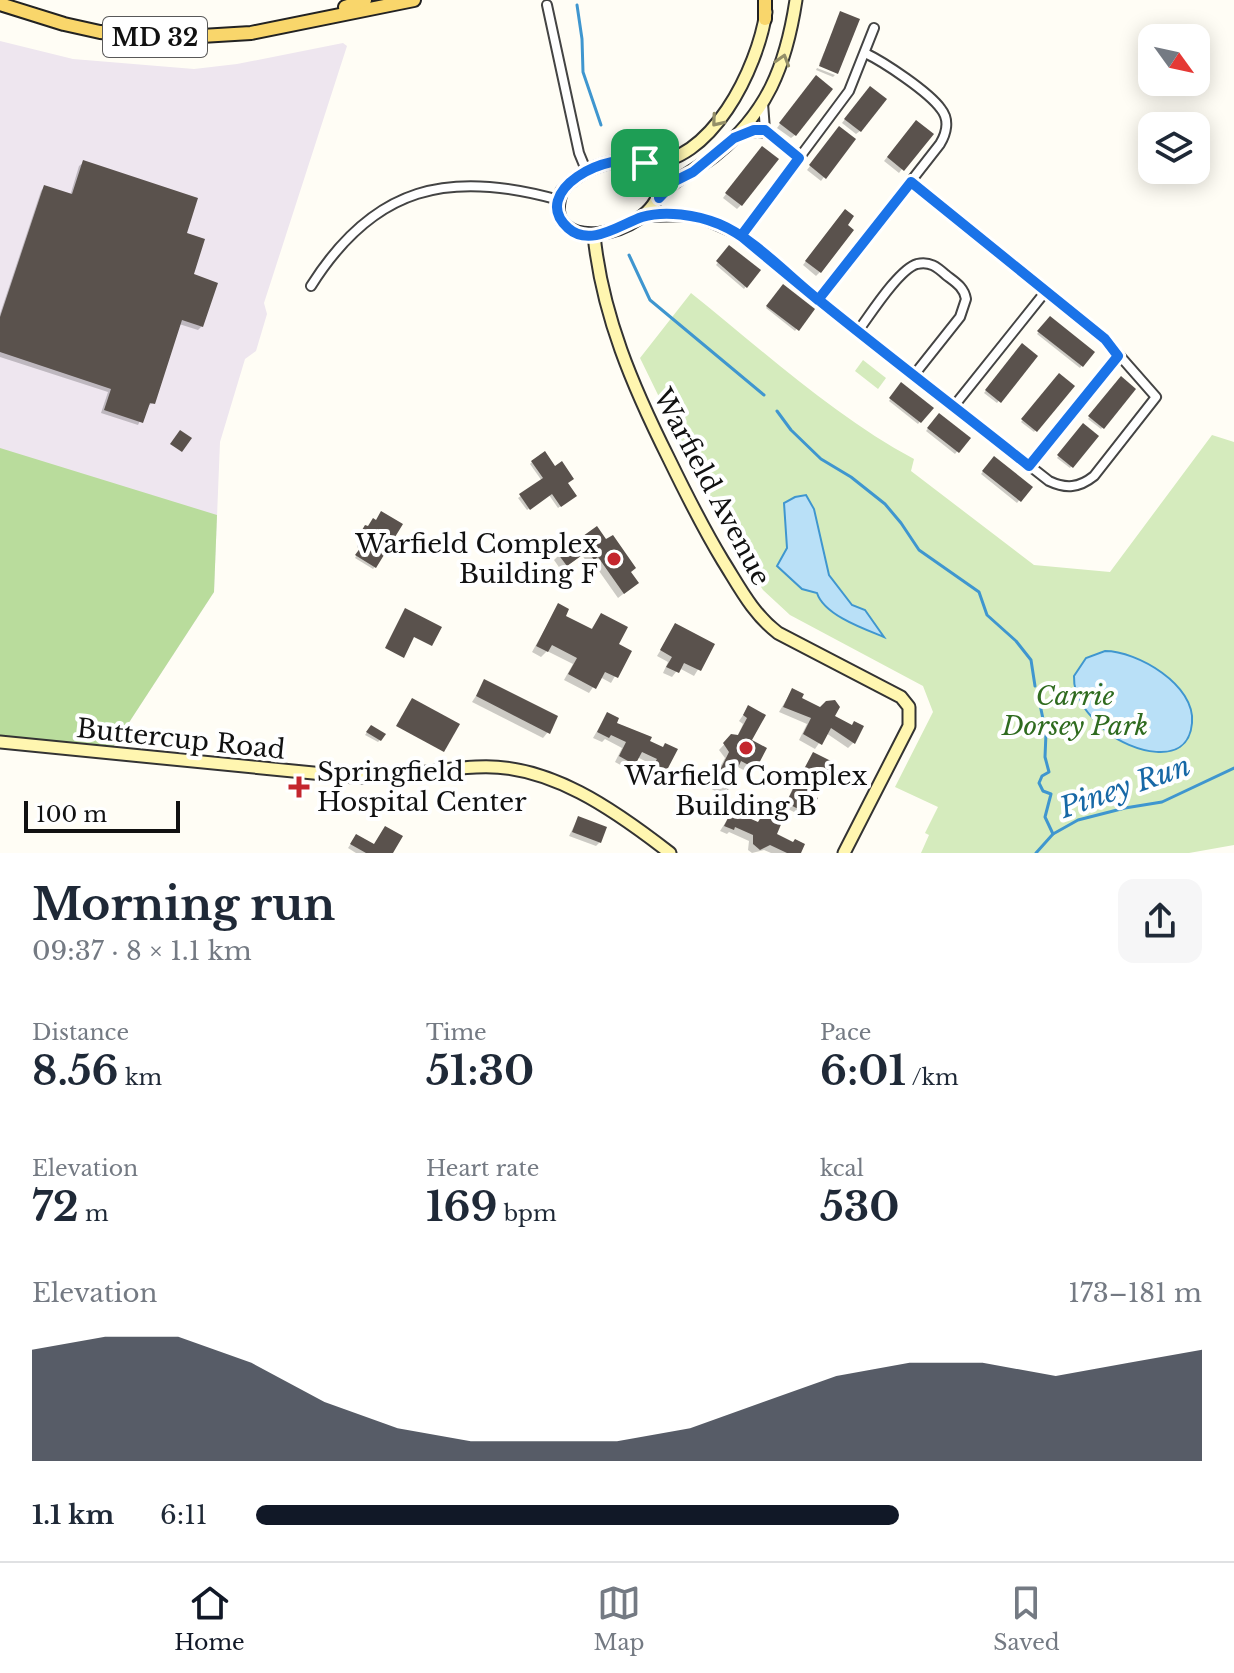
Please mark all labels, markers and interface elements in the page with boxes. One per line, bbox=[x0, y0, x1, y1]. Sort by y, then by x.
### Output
road number: MD 32 bbox=[103, 17, 207, 57]
north arrow bbox=[1138, 24, 1210, 96]
map controls bbox=[1138, 24, 1210, 184]
one-way arrow bbox=[774, 54, 790, 67]
one-way arrow bbox=[712, 112, 727, 127]
button: layers bbox=[1138, 112, 1210, 184]
pin bbox=[611, 129, 679, 197]
icon: arrive bbox=[623, 141, 667, 185]
street label: Warfield Avenue bbox=[646, 382, 777, 591]
place label: Warfield Complex Building F bbox=[354, 528, 598, 590]
marker: Warfield Complex Building F bbox=[605, 550, 623, 568]
park label: Carrie Dorsey Park bbox=[1001, 680, 1148, 742]
street label: Buttercup Road bbox=[75, 712, 287, 766]
marker: Warfield Complex Building B bbox=[737, 739, 755, 757]
water label: Piney Run bbox=[1054, 748, 1195, 826]
place label: Springfield Hospital Center bbox=[317, 756, 527, 818]
place label: Warfield Complex Building B bbox=[624, 760, 868, 822]
marker: Springfield Hospital Center bbox=[288, 776, 310, 798]
scale bar bbox=[24, 797, 180, 833]
text: 100 m bbox=[36, 801, 107, 828]
text: Morning run bbox=[32, 877, 335, 932]
button: share bbox=[1118, 879, 1202, 963]
text: 09:37 · 8 × 1.1 km bbox=[32, 935, 252, 967]
text: Distance bbox=[32, 1019, 129, 1046]
text: Time bbox=[426, 1019, 487, 1046]
text: Pace bbox=[820, 1019, 871, 1046]
text: 8.56 bbox=[32, 1046, 119, 1096]
text: 51:30 bbox=[426, 1046, 534, 1096]
text: 6:01 bbox=[820, 1046, 906, 1096]
text: km bbox=[119, 1064, 162, 1091]
text: /km bbox=[906, 1064, 959, 1091]
text: Elevation bbox=[32, 1155, 138, 1182]
text: Heart rate bbox=[426, 1155, 539, 1182]
text: kcal bbox=[820, 1155, 864, 1182]
text: 72 bbox=[32, 1182, 79, 1232]
text: 169 bbox=[426, 1182, 497, 1232]
text: 530 bbox=[820, 1182, 899, 1232]
text: m bbox=[79, 1200, 109, 1227]
text: bpm bbox=[497, 1200, 557, 1227]
text: Elevation bbox=[32, 1277, 158, 1309]
text: 173–181 m bbox=[1068, 1277, 1202, 1309]
text: 1.1 km bbox=[32, 1499, 114, 1531]
text: 6:11 bbox=[160, 1499, 207, 1531]
tab: Home bbox=[174, 1581, 245, 1656]
tab: Map bbox=[593, 1581, 645, 1656]
tab: Saved bbox=[993, 1581, 1060, 1656]

